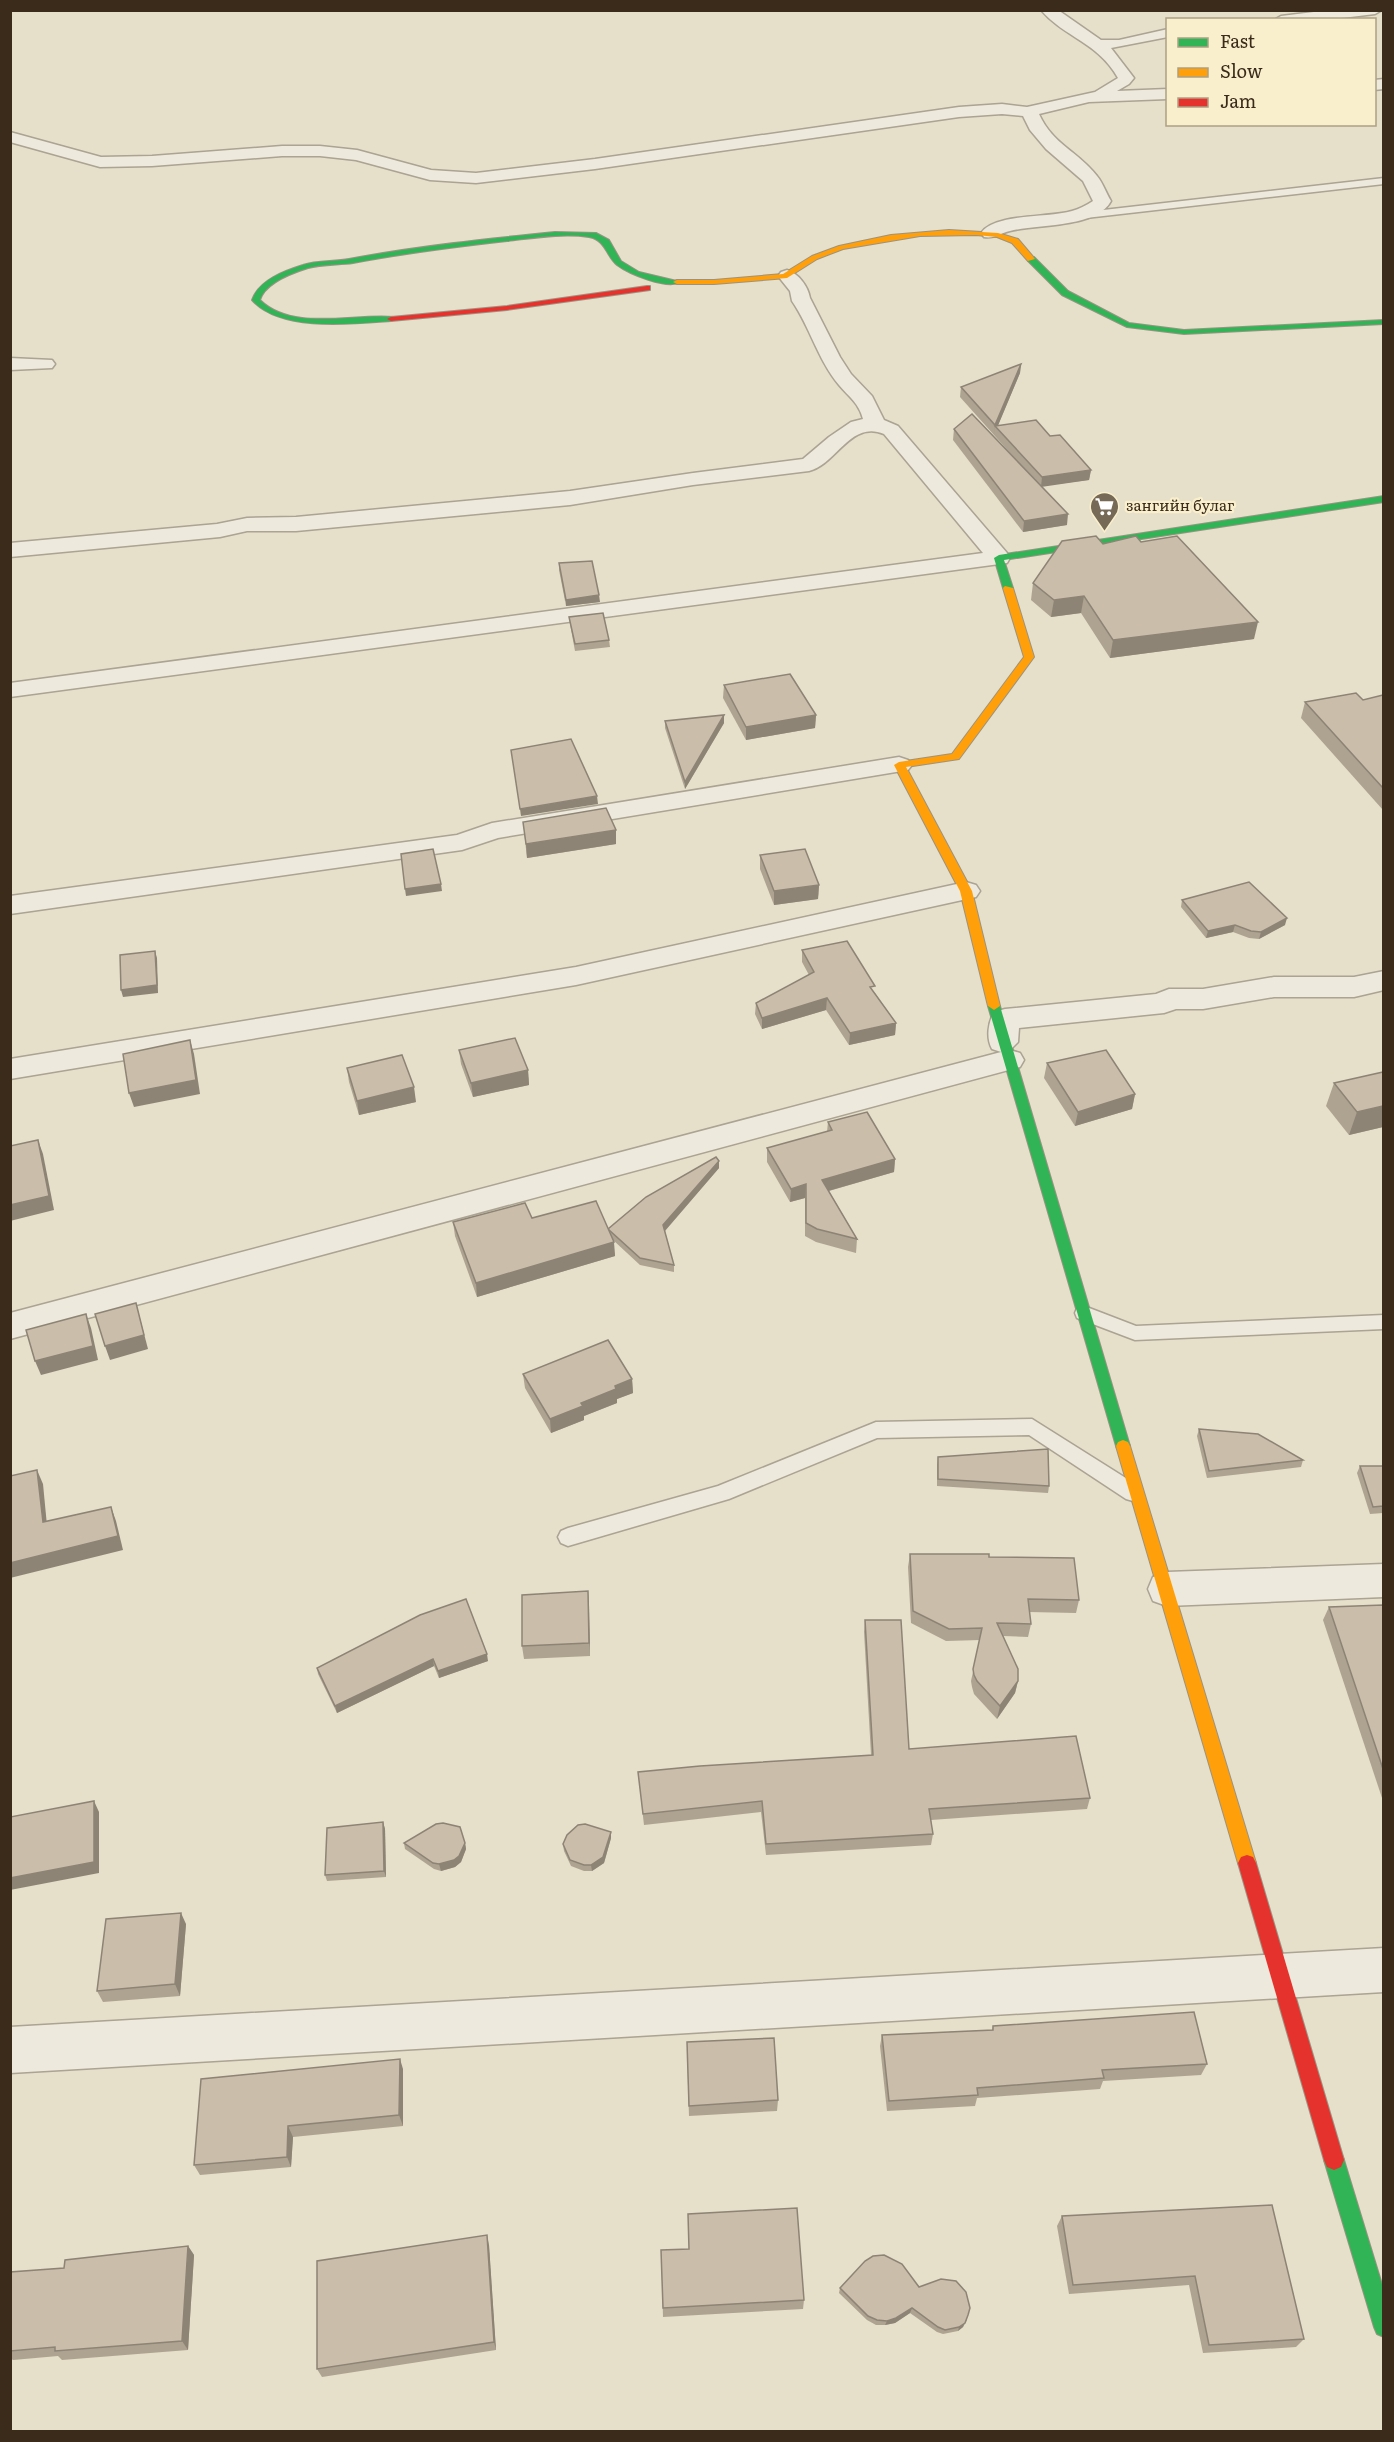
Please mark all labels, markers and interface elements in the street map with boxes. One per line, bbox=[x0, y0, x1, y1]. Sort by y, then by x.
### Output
legend bbox=[1166, 18, 1376, 126]
text: Fast bbox=[1220, 27, 1256, 54]
text: Slow bbox=[1220, 57, 1263, 84]
text: Jam bbox=[1220, 87, 1256, 114]
supermarket icon: зангийн булаг bbox=[1089, 490, 1121, 532]
place label: зангийн булаг bbox=[1126, 493, 1235, 516]

